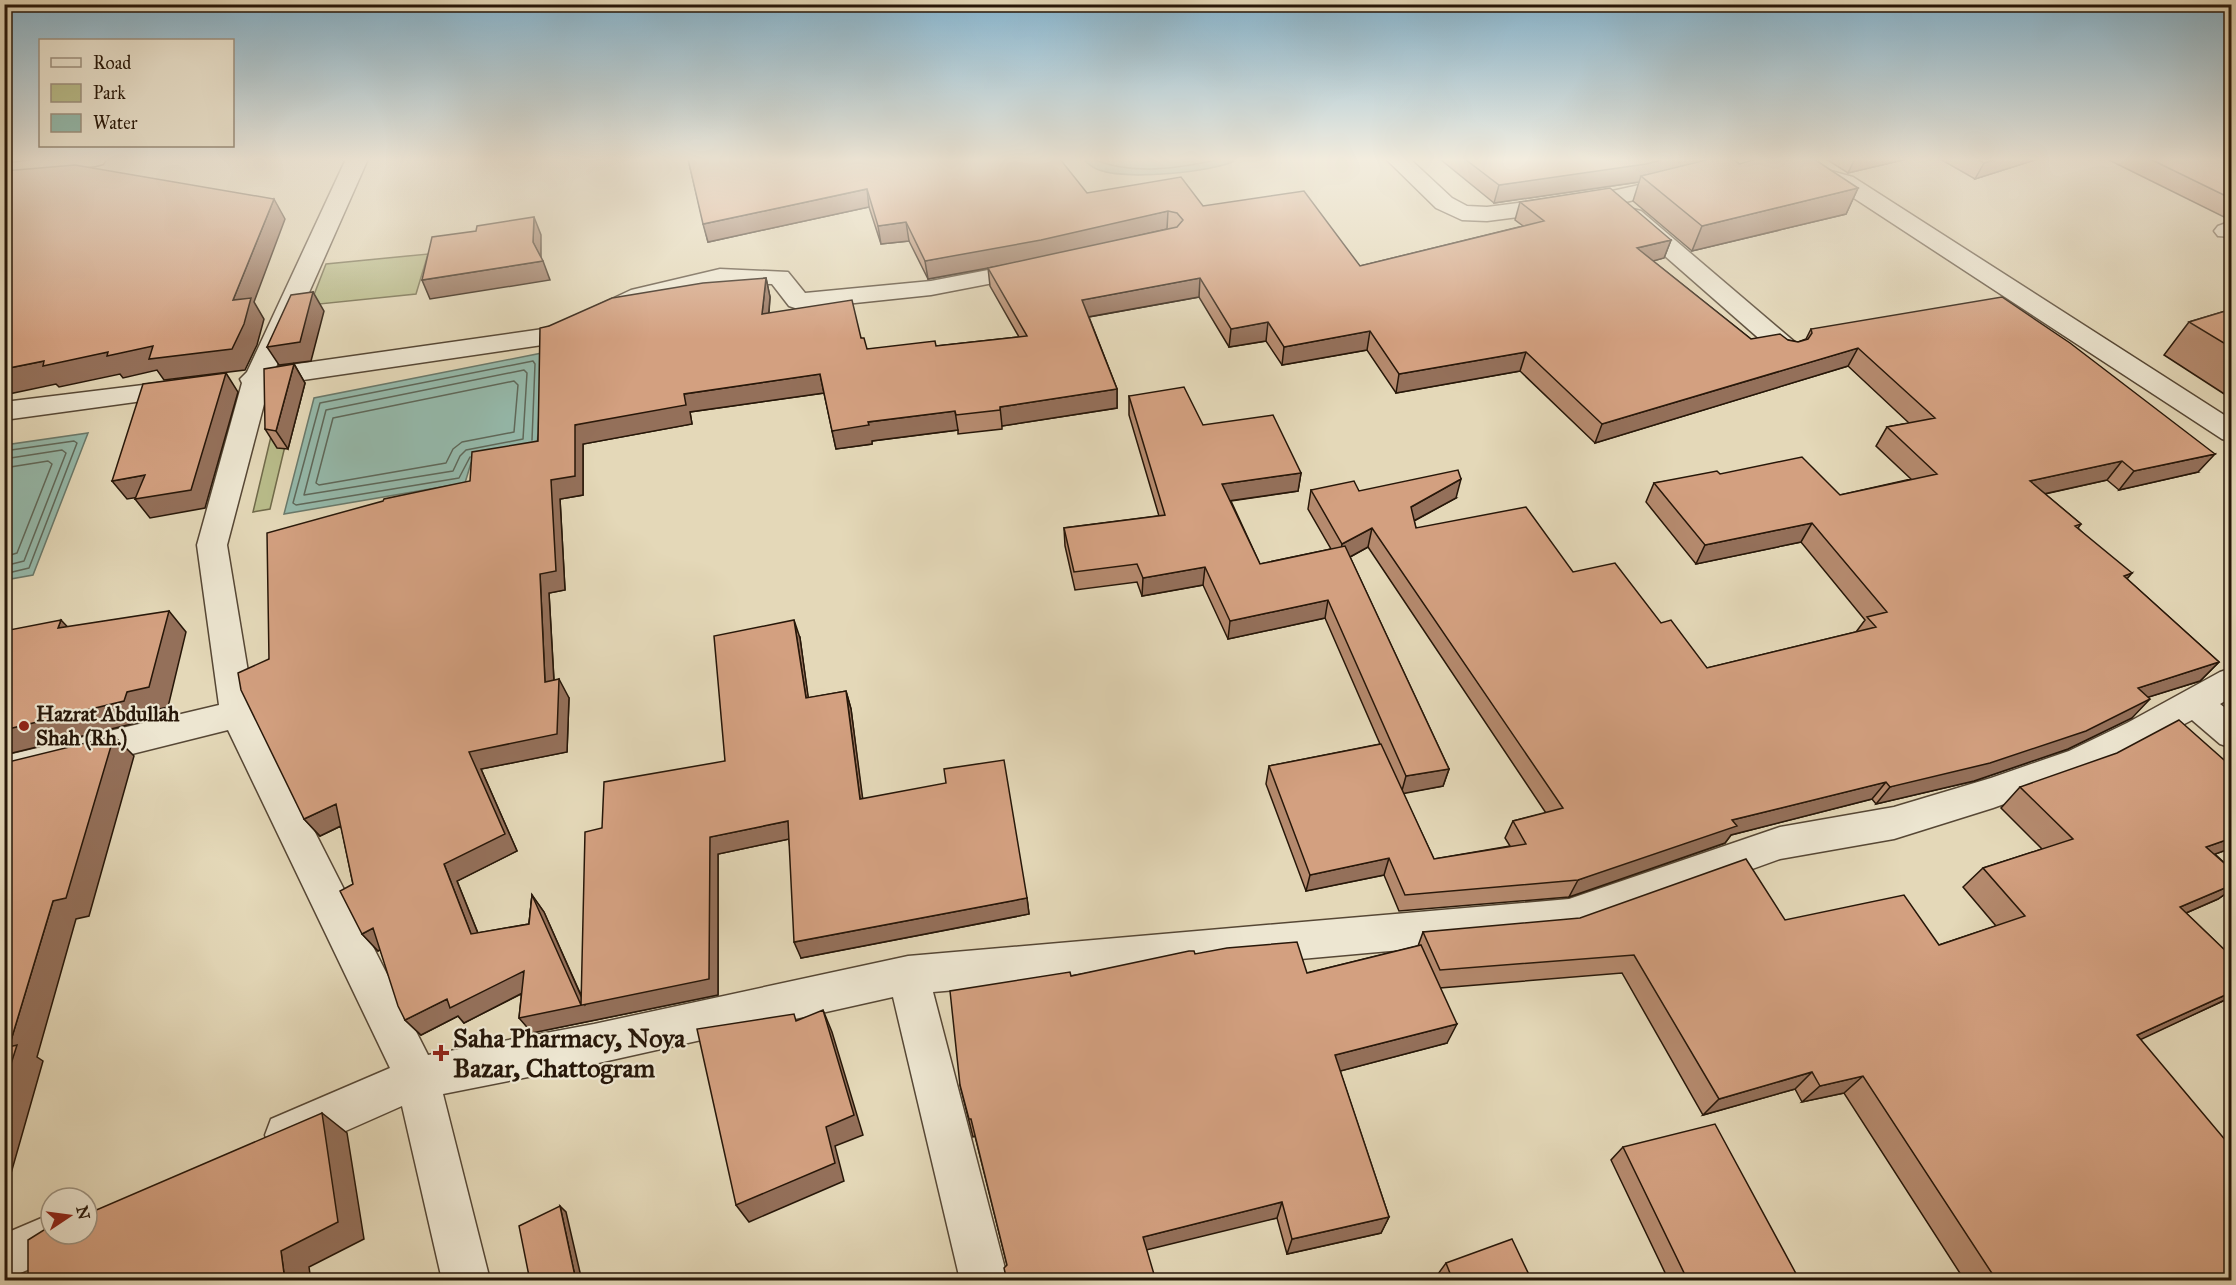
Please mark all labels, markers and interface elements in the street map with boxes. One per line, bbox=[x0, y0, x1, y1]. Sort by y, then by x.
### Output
legend bbox=[39, 39, 234, 147]
text: Road bbox=[93, 52, 131, 74]
text: Park bbox=[93, 82, 126, 104]
text: Water bbox=[93, 112, 138, 134]
place label: Hazrat Abdullah Shah (Rh.) bbox=[36, 701, 180, 751]
marker: Hazrat Abdullah Shah (Rh.) bbox=[17, 719, 31, 733]
place label: Saha Pharmacy, Noya Bazar, Chattogram bbox=[453, 1022, 686, 1085]
marker: Saha Pharmacy, Noya Bazar, Chattogram bbox=[434, 1046, 448, 1060]
north arrow bbox=[39, 1186, 99, 1246]
text: N bbox=[72, 1204, 94, 1222]

